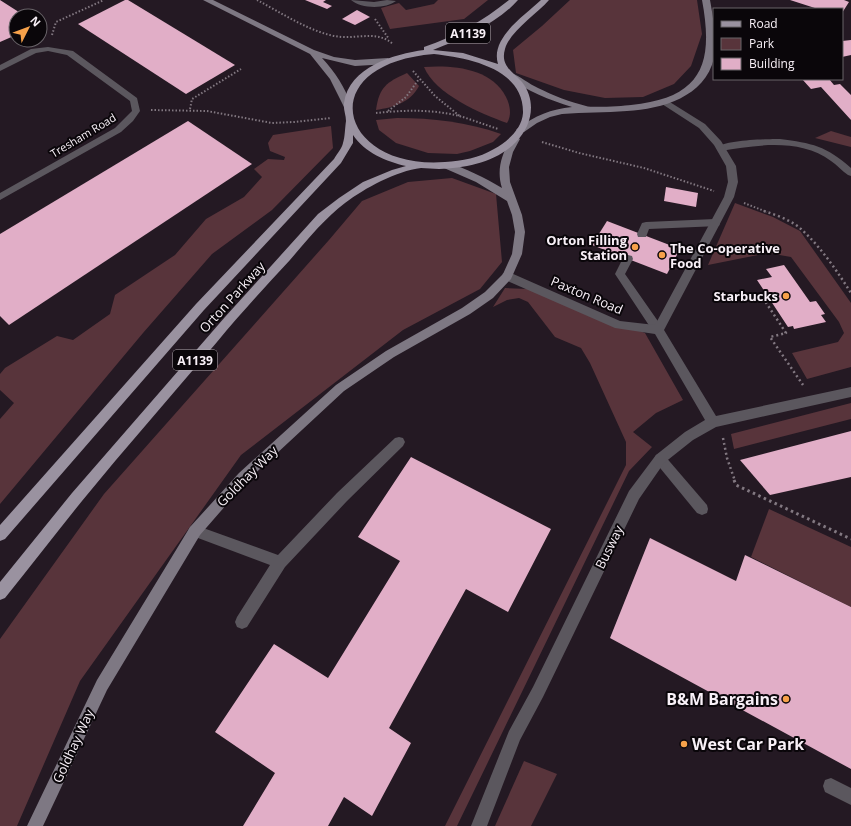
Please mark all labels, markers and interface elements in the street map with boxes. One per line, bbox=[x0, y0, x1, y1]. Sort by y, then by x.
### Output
north arrow bbox=[8, 8, 48, 48]
legend bbox=[713, 8, 843, 80]
text: N bbox=[27, 13, 44, 29]
text: Road bbox=[749, 15, 778, 32]
road number: A1139 bbox=[446, 23, 490, 43]
text: Park bbox=[749, 35, 775, 52]
text: Building bbox=[749, 55, 795, 72]
street label: Tresham Road bbox=[47, 109, 119, 161]
place label: Orton Filling Station bbox=[546, 231, 628, 264]
place label: The Co-operative Food bbox=[670, 239, 780, 272]
marker: Orton Filling Station bbox=[630, 242, 640, 252]
marker: The Co-operative Food bbox=[657, 250, 667, 260]
street label: Orton Parkway bbox=[195, 257, 269, 337]
street label: Paxton Road bbox=[548, 272, 626, 318]
place label: Starbucks bbox=[713, 287, 778, 305]
marker: Starbucks bbox=[781, 291, 791, 301]
road number: A1139 bbox=[173, 350, 217, 370]
street label: Goldhay Way bbox=[213, 441, 282, 510]
street label: Busway bbox=[591, 522, 627, 572]
place label: B&M Bargains bbox=[666, 688, 778, 710]
marker: B&M Bargains bbox=[781, 694, 791, 704]
street label: Goldhay Way bbox=[48, 706, 98, 786]
place label: West Car Park bbox=[692, 733, 804, 755]
marker: West Car Park bbox=[679, 739, 689, 749]

